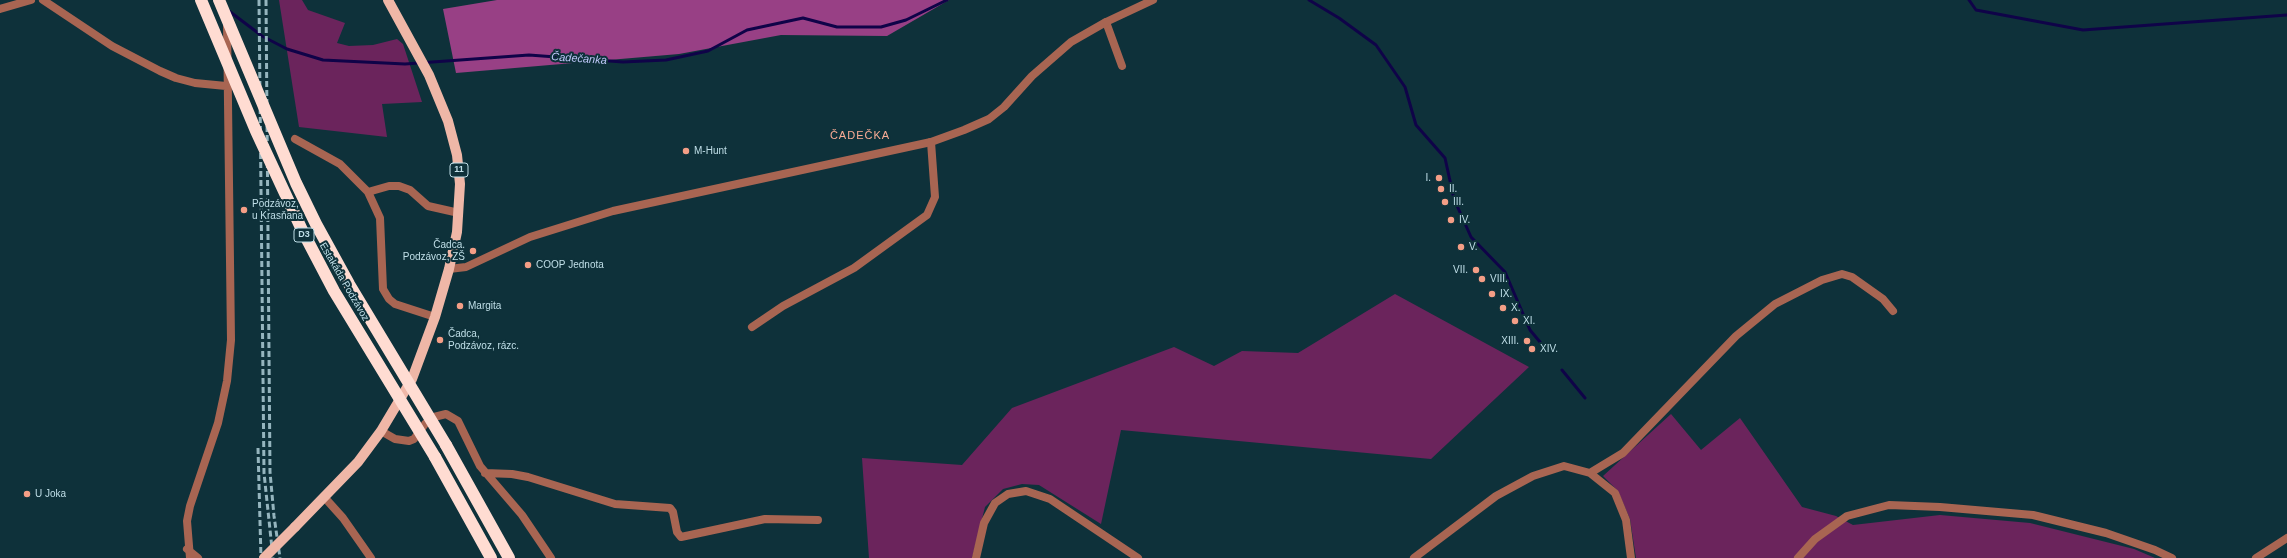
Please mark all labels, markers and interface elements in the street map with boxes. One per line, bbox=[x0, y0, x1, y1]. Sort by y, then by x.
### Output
water label: Čadečanka bbox=[551, 50, 607, 68]
district label: ČADEČKA bbox=[830, 129, 890, 143]
place label: M-Hunt bbox=[694, 145, 727, 157]
marker: M-Hunt bbox=[681, 146, 691, 156]
road number: 11 bbox=[450, 163, 468, 177]
place label: I. bbox=[1425, 172, 1431, 184]
marker: I. bbox=[1434, 173, 1444, 183]
place label: II. bbox=[1449, 183, 1457, 195]
marker: II. bbox=[1436, 184, 1446, 194]
place label: III. bbox=[1453, 196, 1464, 208]
marker: III. bbox=[1440, 197, 1450, 207]
place label: Podzávoz, u Krasňana bbox=[252, 198, 303, 222]
marker: Podzávoz, u Krasňana bbox=[239, 205, 249, 215]
place label: IV. bbox=[1459, 214, 1470, 226]
marker: IV. bbox=[1446, 215, 1456, 225]
road number: D3 bbox=[294, 228, 314, 242]
place label: Čadca, Podzávoz, ZŠ bbox=[403, 239, 465, 262]
street label: Estakáda Podzávoz bbox=[317, 241, 371, 323]
place label: V. bbox=[1469, 241, 1478, 253]
marker: V. bbox=[1456, 242, 1466, 252]
marker: Čadca, Podzávoz, ZŠ bbox=[468, 246, 478, 256]
place label: COOP Jednota bbox=[536, 259, 604, 271]
marker: COOP Jednota bbox=[523, 260, 533, 270]
place label: VII. bbox=[1453, 264, 1468, 276]
marker: VII. bbox=[1471, 265, 1481, 275]
place label: VIII. bbox=[1490, 273, 1508, 285]
marker: VIII. bbox=[1477, 274, 1487, 284]
place label: IX. bbox=[1500, 288, 1512, 300]
marker: IX. bbox=[1487, 289, 1497, 299]
place label: Margita bbox=[468, 300, 501, 312]
marker: Margita bbox=[455, 301, 465, 311]
place label: X. bbox=[1511, 302, 1520, 314]
marker: X. bbox=[1498, 303, 1508, 313]
place label: XI. bbox=[1523, 315, 1535, 327]
marker: XI. bbox=[1510, 316, 1520, 326]
place label: Čadca, Podzávoz, rázc. bbox=[448, 328, 519, 352]
marker: Čadca, Podzávoz, rázc. bbox=[435, 335, 445, 345]
place label: XIII. bbox=[1501, 335, 1519, 347]
marker: XIII. bbox=[1522, 336, 1532, 346]
place label: XIV. bbox=[1540, 343, 1558, 355]
marker: XIV. bbox=[1527, 344, 1537, 354]
place label: U Joka bbox=[35, 488, 66, 500]
marker: U Joka bbox=[22, 489, 32, 499]

